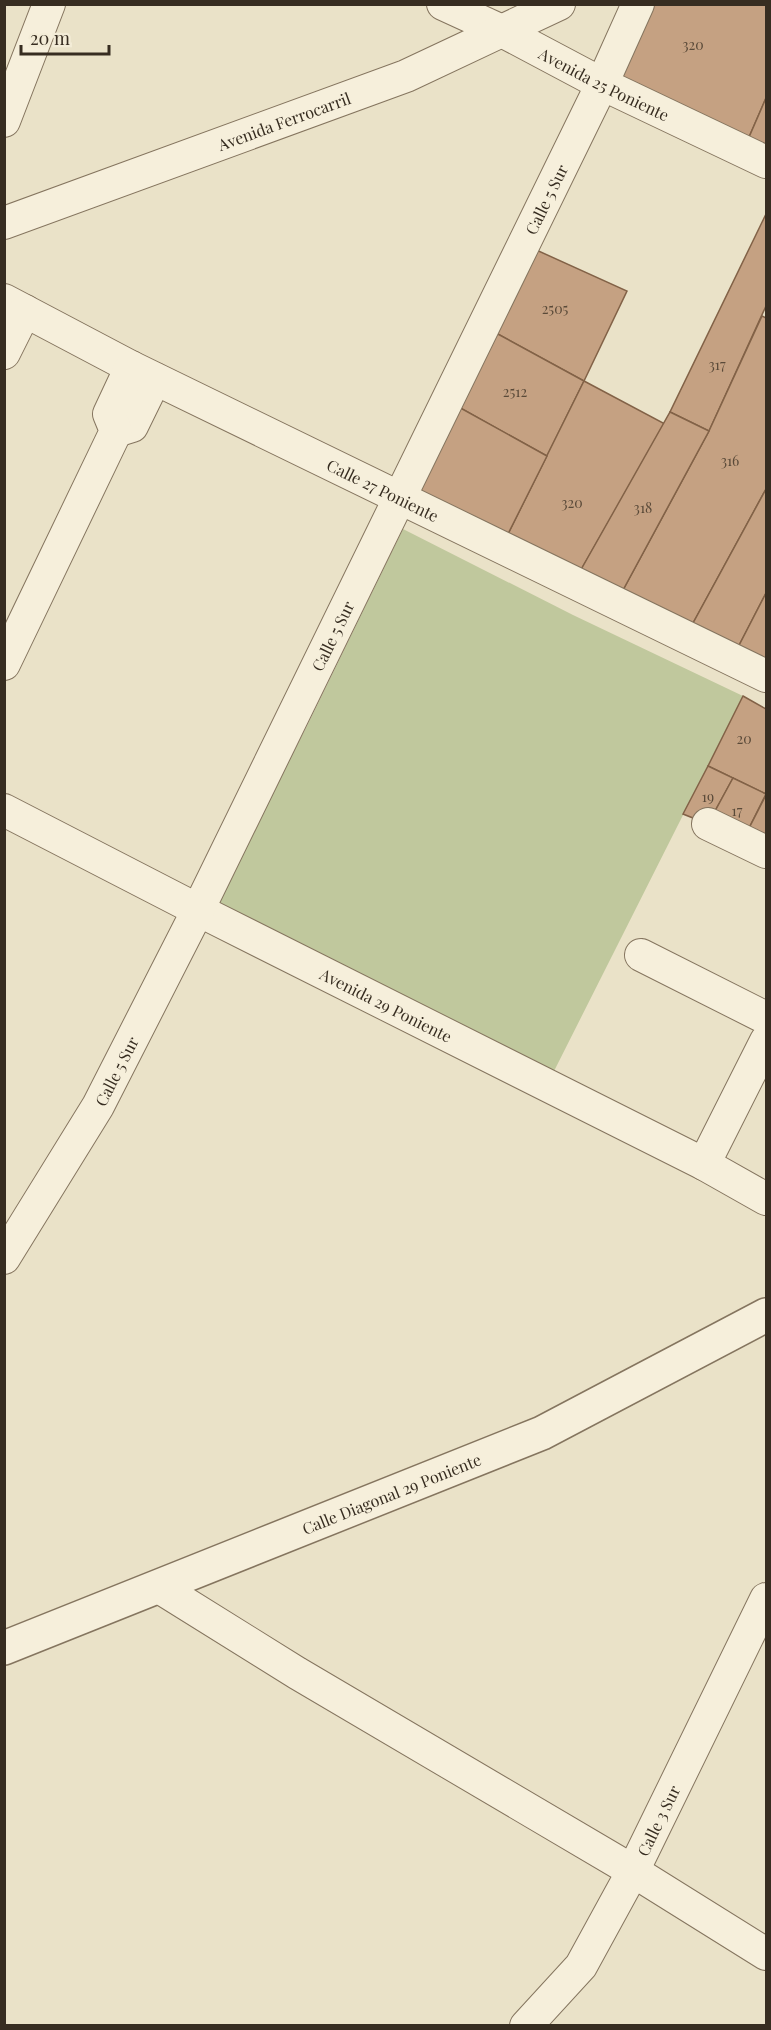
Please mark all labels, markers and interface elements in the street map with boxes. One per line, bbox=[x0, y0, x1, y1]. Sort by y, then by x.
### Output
scale bar bbox=[21, 18, 110, 56]
text: 20 m bbox=[30, 26, 70, 50]
house number: 320 bbox=[682, 35, 704, 54]
street label: Avenida 25 Poniente bbox=[535, 42, 673, 125]
street label: Avenida Ferrocarril bbox=[214, 87, 354, 155]
street label: Calle 5 Sur bbox=[520, 161, 572, 238]
house number: 2505 bbox=[542, 299, 569, 318]
house number: 317 bbox=[708, 355, 726, 374]
house number: 2512 bbox=[503, 382, 527, 401]
house number: 316 bbox=[721, 451, 739, 470]
street label: Calle 27 Poniente bbox=[324, 454, 442, 526]
house number: 320 bbox=[561, 493, 583, 512]
house number: 318 bbox=[634, 498, 652, 517]
street label: Calle 5 Sur bbox=[306, 597, 358, 674]
house number: 20 bbox=[736, 729, 752, 748]
house number: 19 bbox=[702, 787, 714, 806]
house number: 17 bbox=[732, 801, 743, 820]
street label: Avenida 29 Poniente bbox=[316, 962, 456, 1046]
street label: Calle 5 Sur bbox=[89, 1033, 142, 1109]
street label: Calle Diagonal 29 Poniente bbox=[299, 1448, 484, 1538]
street label: Calle 3 Sur bbox=[632, 1782, 684, 1859]

